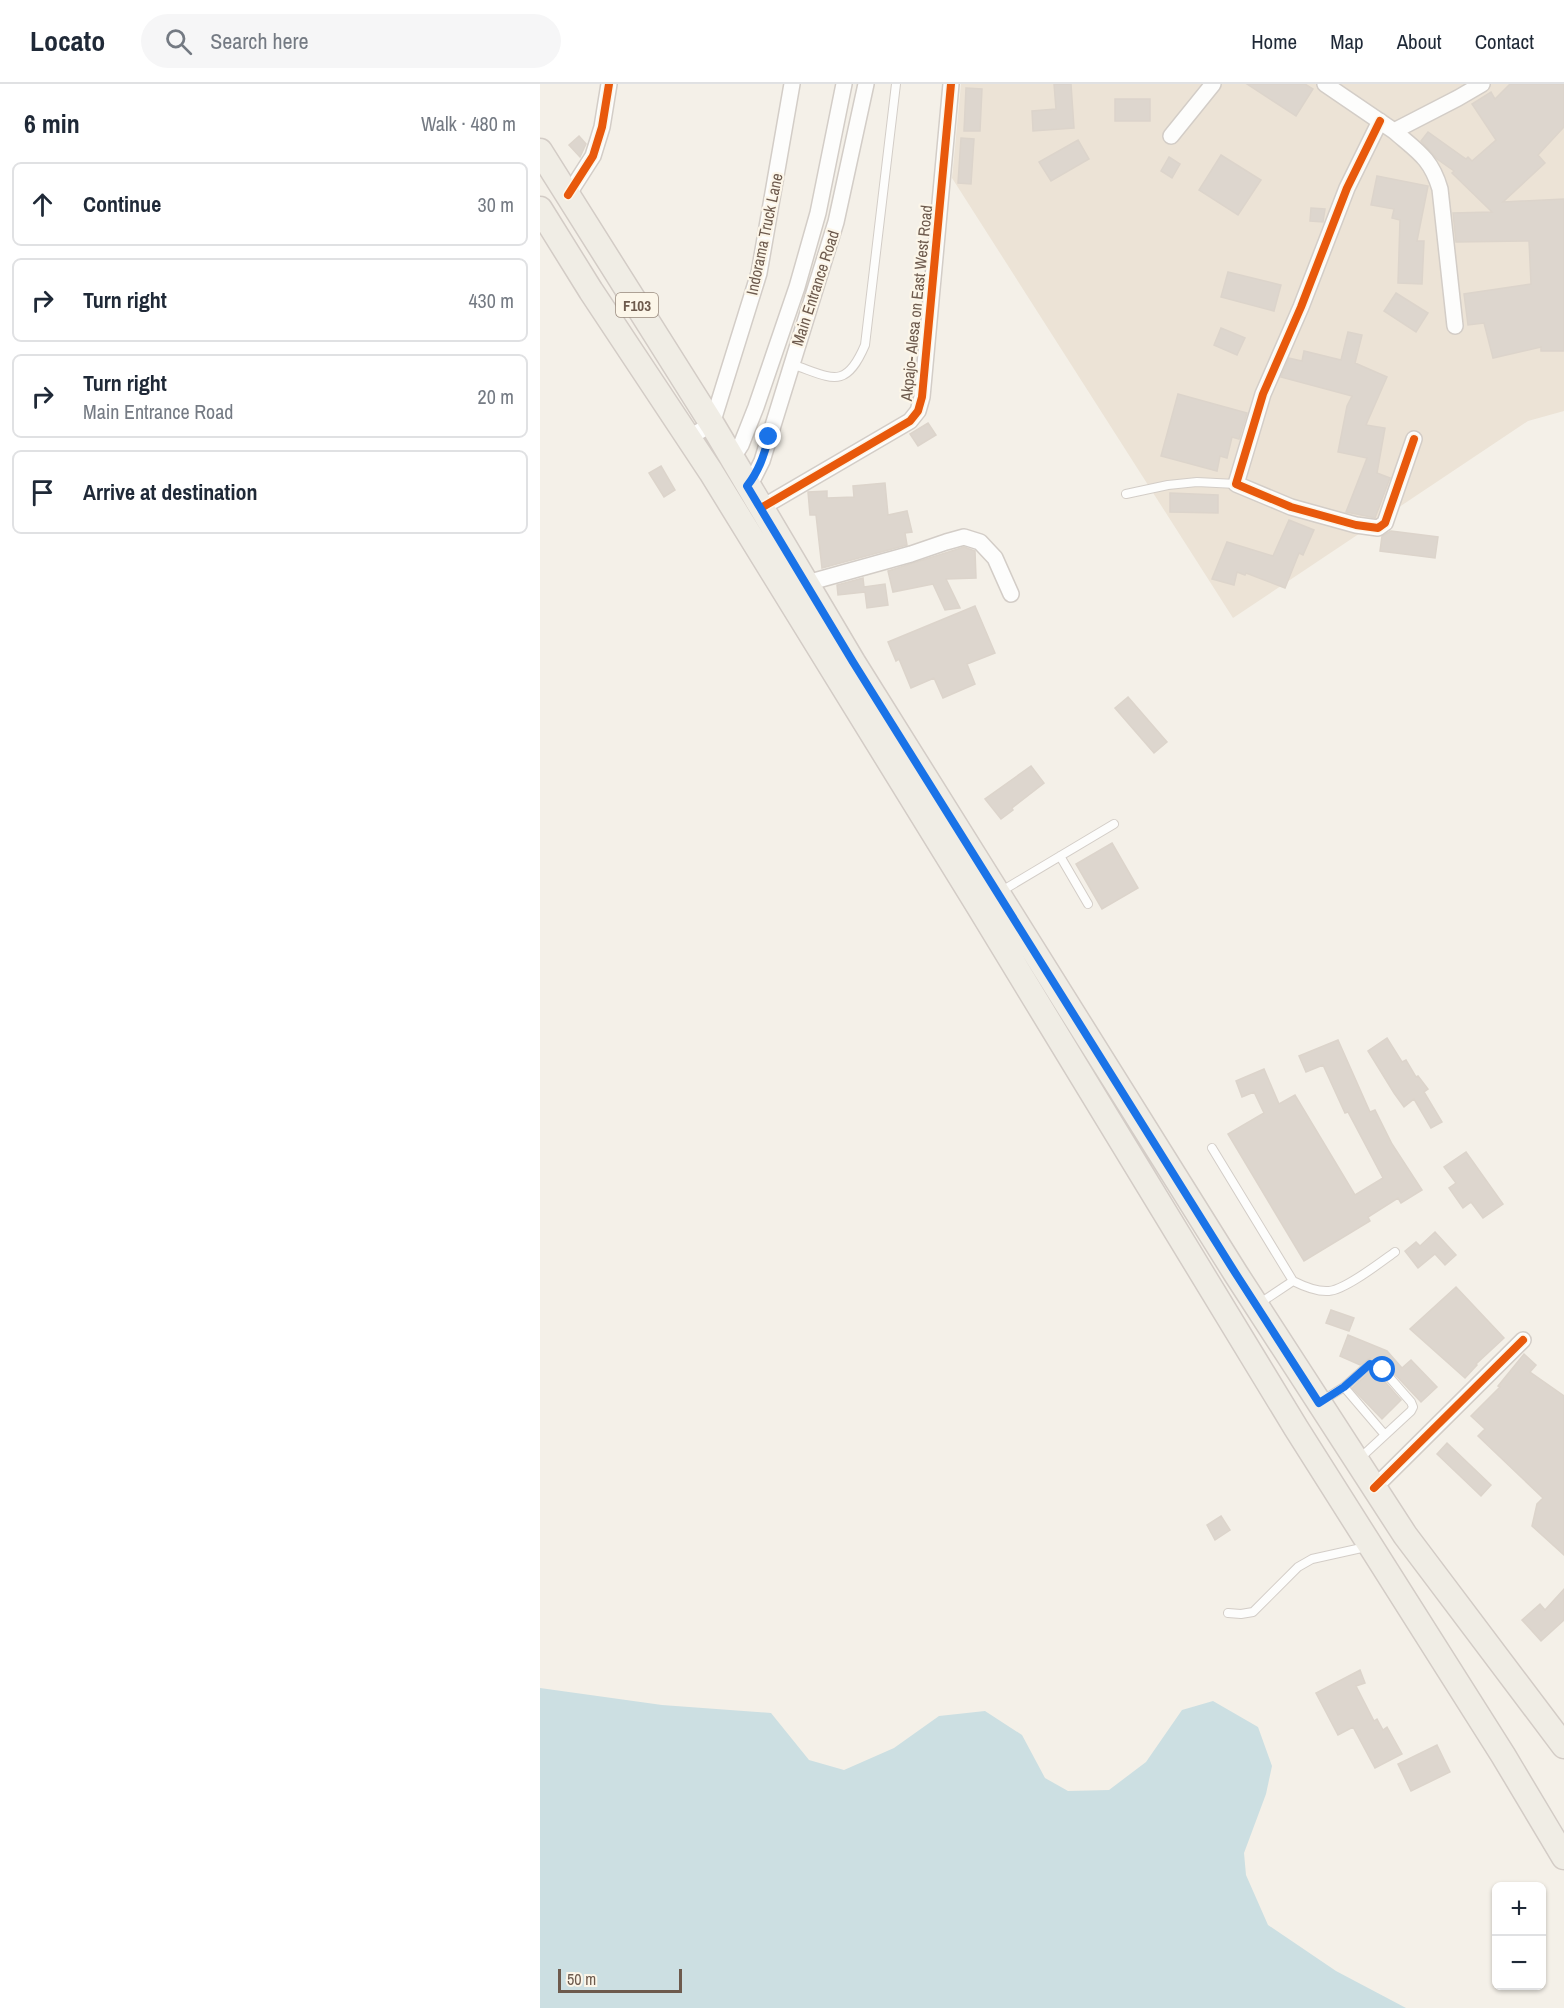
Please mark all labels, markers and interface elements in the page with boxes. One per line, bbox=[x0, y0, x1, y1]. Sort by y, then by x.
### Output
search box bbox=[141, 14, 561, 68]
text: Locato bbox=[30, 22, 105, 60]
icon: search bbox=[162, 25, 195, 58]
text: Search here bbox=[210, 26, 309, 56]
text: Home bbox=[1251, 27, 1297, 56]
text: Map bbox=[1330, 27, 1364, 56]
text: About bbox=[1397, 27, 1442, 56]
text: Contact bbox=[1475, 27, 1534, 56]
text: 6 min bbox=[24, 106, 80, 141]
text: Walk · 480 m bbox=[421, 110, 516, 137]
street label: Indorama Truck Lane bbox=[740, 171, 788, 297]
icon: ahead bbox=[26, 188, 59, 221]
text: Continue bbox=[83, 189, 161, 219]
text: 30 m bbox=[478, 191, 514, 218]
street label: Akpajo- Alesa on East West Road bbox=[895, 204, 937, 403]
street label: Main Entrance Road bbox=[786, 227, 844, 349]
icon: right bbox=[26, 284, 59, 317]
text: Turn right bbox=[83, 285, 167, 315]
text: 430 m bbox=[468, 287, 514, 314]
road number: F103 bbox=[616, 293, 658, 317]
text: Turn right bbox=[83, 368, 167, 398]
icon: right bbox=[26, 380, 59, 413]
text: 20 m bbox=[478, 383, 514, 410]
text: Main Entrance Road bbox=[83, 398, 233, 425]
route end bbox=[755, 423, 781, 449]
icon: arrive bbox=[26, 476, 59, 509]
text: Arrive at destination bbox=[83, 477, 257, 507]
route start bbox=[1369, 1356, 1395, 1382]
map controls bbox=[1492, 1882, 1546, 1990]
button: + bbox=[1492, 1882, 1546, 1936]
button: − bbox=[1492, 1936, 1546, 1990]
scale bar bbox=[558, 1966, 682, 1994]
text: 50 m bbox=[567, 1968, 596, 1990]

